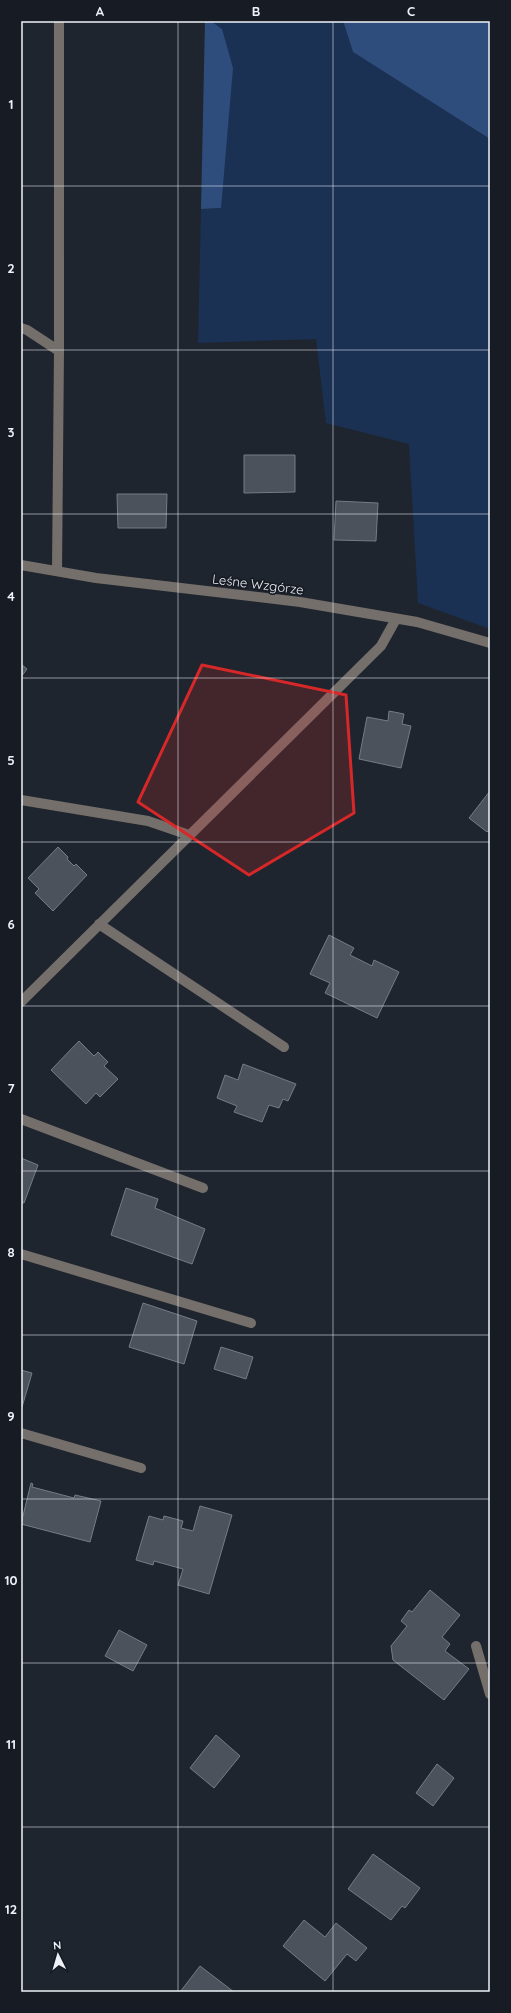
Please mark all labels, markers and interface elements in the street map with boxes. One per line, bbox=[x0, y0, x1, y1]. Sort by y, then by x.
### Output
text: A bbox=[96, 3, 105, 19]
text: B bbox=[252, 3, 260, 19]
text: C bbox=[407, 3, 415, 19]
text: 1 bbox=[8, 96, 14, 112]
text: 2 bbox=[7, 260, 15, 276]
text: 3 bbox=[8, 424, 15, 440]
street label: Leśne Wzgórze bbox=[211, 570, 305, 598]
text: 4 bbox=[7, 588, 15, 604]
text: 5 bbox=[7, 752, 15, 768]
text: 6 bbox=[7, 916, 15, 932]
text: 7 bbox=[7, 1080, 15, 1096]
text: 8 bbox=[7, 1244, 15, 1260]
text: 9 bbox=[7, 1408, 15, 1424]
text: 10 bbox=[4, 1572, 18, 1588]
text: 11 bbox=[6, 1736, 16, 1752]
text: 12 bbox=[5, 1901, 17, 1917]
north arrow bbox=[38, 1935, 78, 1975]
text: N bbox=[52, 1938, 62, 1952]

